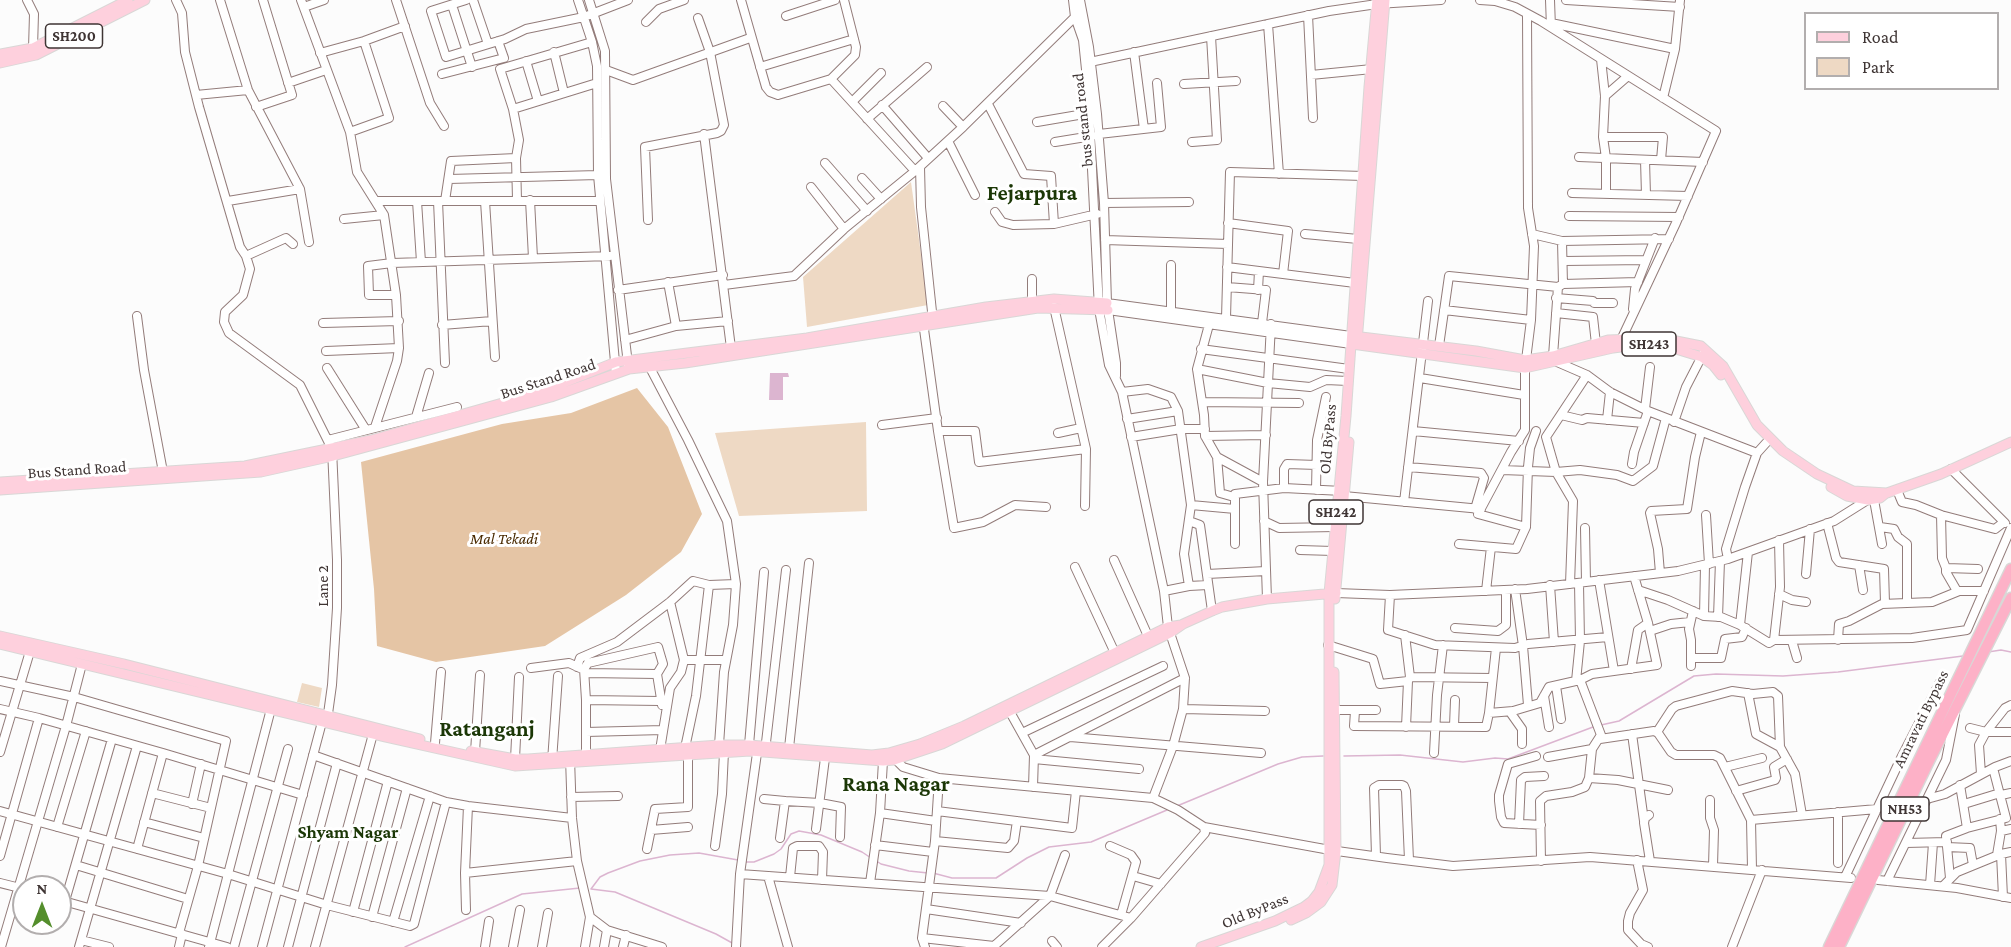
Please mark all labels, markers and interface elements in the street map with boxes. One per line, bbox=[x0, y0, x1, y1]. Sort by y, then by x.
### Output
legend bbox=[1804, 12, 1999, 90]
road number: SH200 bbox=[46, 24, 103, 48]
text: Road bbox=[1862, 27, 1899, 47]
text: Park bbox=[1862, 57, 1894, 77]
street label: bus stand road bbox=[1069, 72, 1097, 168]
district label: Fejarpura bbox=[987, 180, 1077, 206]
road number: SH243 bbox=[1622, 332, 1676, 356]
street label: Bus Stand Road bbox=[498, 355, 598, 403]
street label: Old ByPass bbox=[1315, 403, 1341, 475]
street label: Bus Stand Road bbox=[27, 457, 127, 483]
road number: SH242 bbox=[1309, 500, 1363, 524]
park label: Mal Tekadi bbox=[470, 529, 538, 549]
street label: Lane 2 bbox=[313, 565, 333, 607]
street label: Amravati Bypass bbox=[1889, 667, 1953, 771]
district label: Ratanganj bbox=[439, 716, 535, 742]
district label: Rana Nagar bbox=[842, 771, 950, 797]
road number: NH53 bbox=[1881, 797, 1929, 821]
district label: Shyam Nagar bbox=[297, 821, 399, 843]
north arrow bbox=[12, 875, 72, 935]
text: N bbox=[37, 880, 47, 897]
street label: Old ByPass bbox=[1219, 889, 1291, 933]

